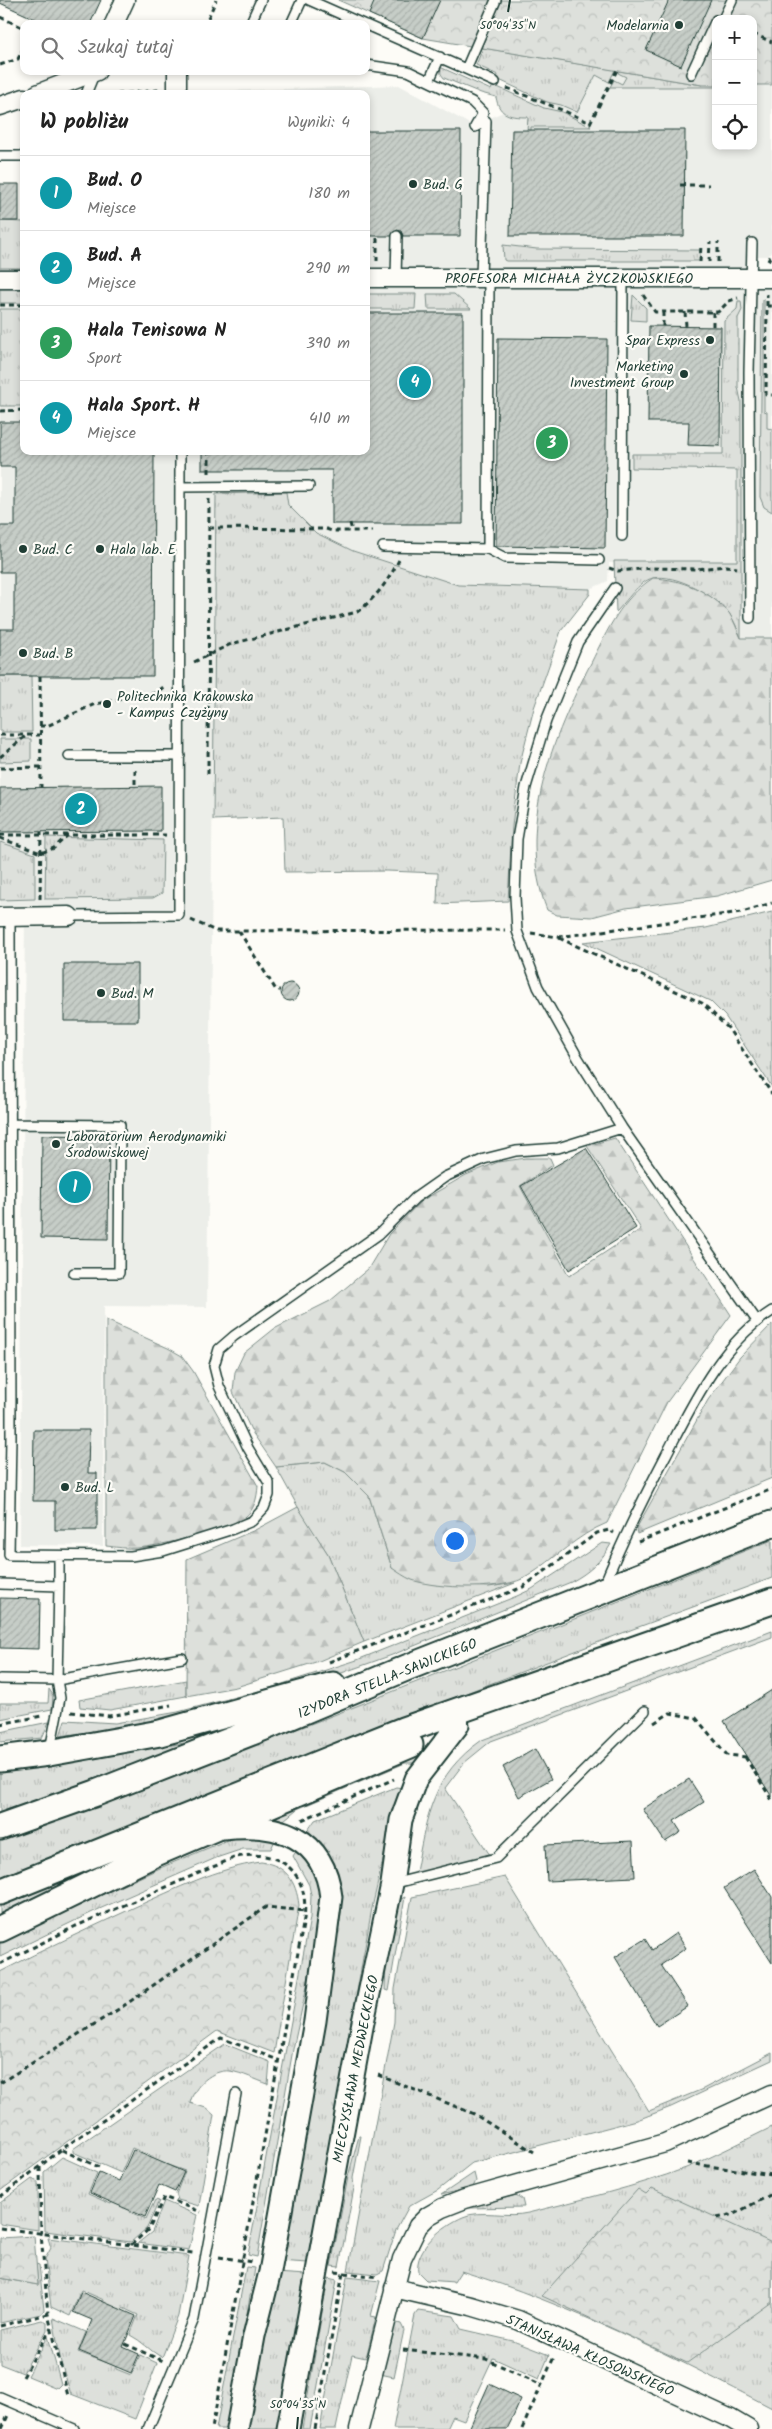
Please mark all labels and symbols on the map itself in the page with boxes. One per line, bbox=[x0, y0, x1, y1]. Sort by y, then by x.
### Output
place label: Modelarnia bbox=[606, 15, 669, 37]
text: 50°04'35"N bbox=[480, 16, 536, 35]
marker: Modelarnia bbox=[673, 19, 685, 31]
place label: Bud. G bbox=[423, 174, 463, 196]
marker: Bud. G bbox=[407, 178, 419, 190]
street label: PROFESORA MICHAŁA ŻYCZKOWSKIEGO bbox=[445, 268, 693, 290]
place label: Spar Express bbox=[625, 330, 700, 352]
marker: Spar Express bbox=[704, 334, 716, 346]
place label: Marketing Investment Group bbox=[570, 356, 674, 394]
pin: 4 bbox=[399, 363, 431, 401]
marker: Marketing Investment Group bbox=[678, 368, 690, 380]
pin: 3 bbox=[536, 424, 568, 462]
place label: Bud. C bbox=[33, 539, 73, 561]
place label: Hala lab. E bbox=[110, 539, 177, 561]
marker: Bud. C bbox=[17, 543, 29, 555]
marker: Hala lab. E bbox=[94, 543, 106, 555]
place label: Bud. B bbox=[33, 643, 74, 665]
marker: Bud. B bbox=[17, 647, 29, 659]
place label: Politechnika Krakowska - Kampus Czyżyny bbox=[117, 686, 254, 724]
marker: Politechnika Krakowska - Kampus Czyżyny bbox=[101, 698, 113, 710]
pin: 2 bbox=[65, 790, 97, 828]
place label: Bud. M bbox=[111, 983, 154, 1005]
marker: Bud. M bbox=[95, 987, 107, 999]
place label: Laboratorium Aerodynamiki Środowiskowej bbox=[66, 1126, 227, 1164]
marker: Laboratorium Aerodynamiki Środowiskowej bbox=[50, 1138, 62, 1150]
pin: 1 bbox=[59, 1168, 91, 1206]
place label: Bud. L bbox=[75, 1477, 114, 1499]
marker: Bud. L bbox=[59, 1481, 71, 1493]
your location bbox=[442, 1528, 468, 1554]
street label: IZYDORA STELLA-SAWICKIEGO bbox=[294, 1633, 481, 1725]
street label: MIECZYSŁAWA MEDWECKIEGO bbox=[327, 1973, 385, 2165]
street label: STANISŁAWA KŁOSOWSKIEGO bbox=[502, 2309, 678, 2403]
text: 50°04'35"N bbox=[270, 2395, 326, 2414]

